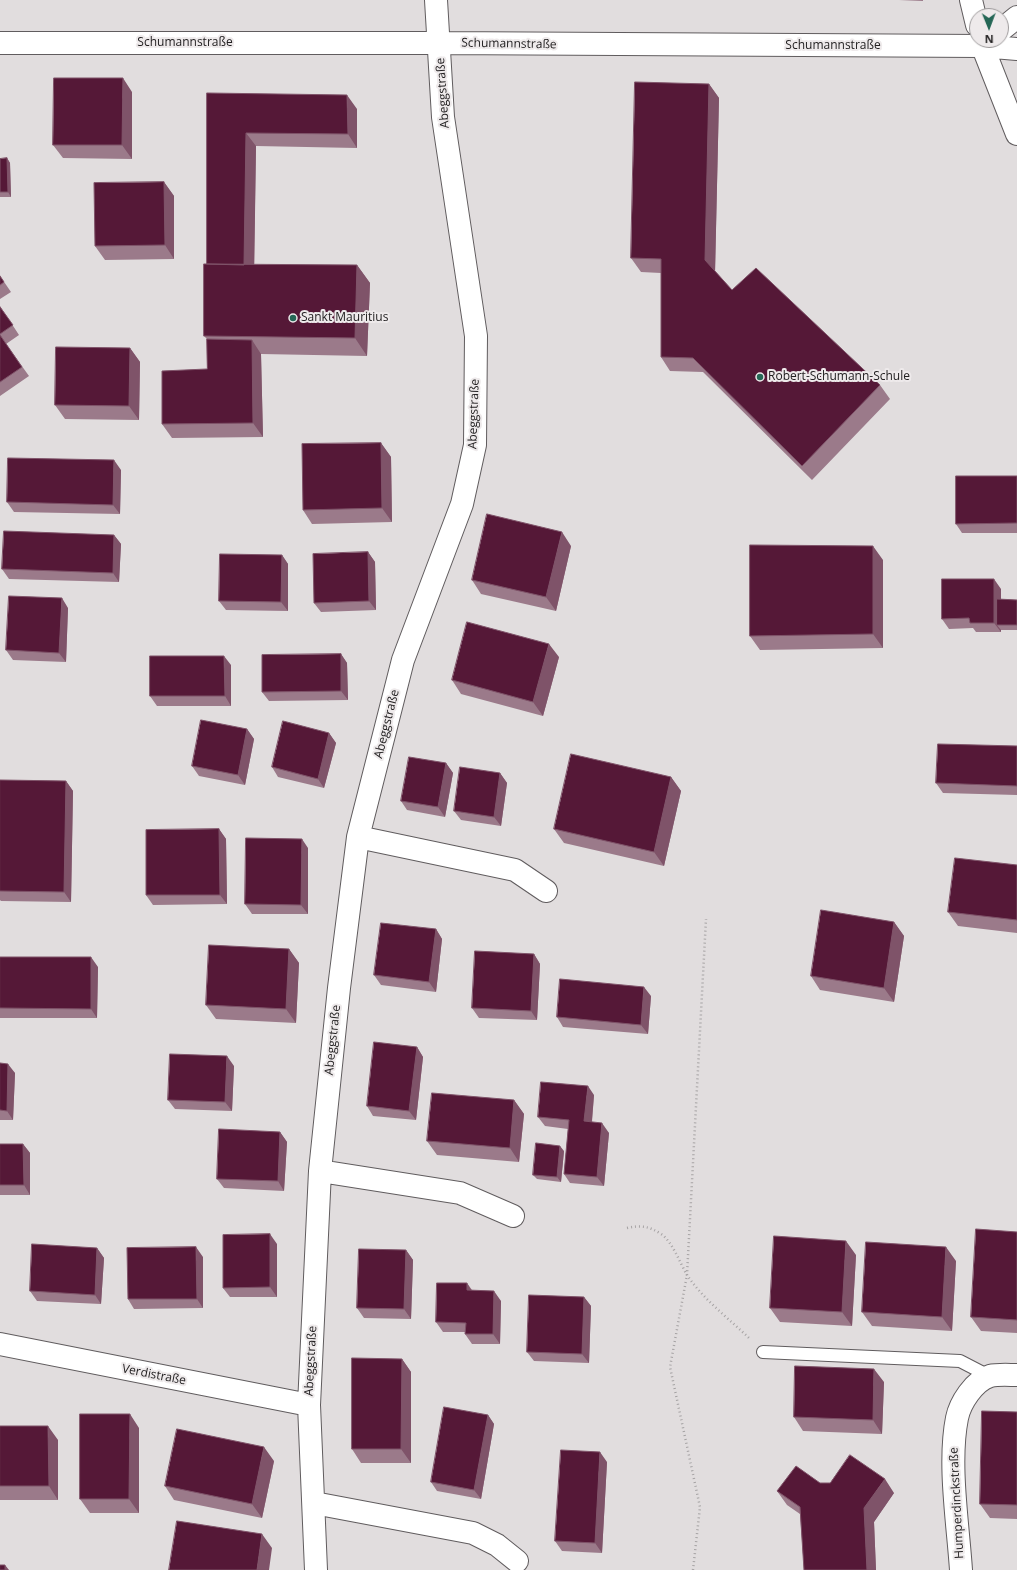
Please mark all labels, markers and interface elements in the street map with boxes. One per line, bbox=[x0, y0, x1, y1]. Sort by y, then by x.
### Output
north arrow bbox=[969, 8, 1009, 48]
text: N bbox=[985, 32, 994, 47]
street label: Schumannstraße bbox=[137, 36, 233, 50]
street label: Schumannstraße bbox=[461, 36, 557, 52]
street label: Schumannstraße bbox=[785, 39, 881, 53]
street label: Abeggstraße bbox=[433, 57, 453, 129]
place label: Sankt Mauritius bbox=[301, 311, 388, 325]
marker: Sankt Mauritius bbox=[288, 313, 298, 323]
place label: Robert-Schumann-Schule bbox=[768, 370, 910, 384]
marker: Robert-Schumann-Schule bbox=[755, 372, 765, 382]
street label: Abeggstraße bbox=[466, 379, 482, 449]
street label: Abeggstraße bbox=[371, 688, 403, 760]
street label: Abeggstraße bbox=[322, 1004, 344, 1076]
street label: Abeggstraße bbox=[302, 1325, 320, 1397]
street label: Verdistraße bbox=[121, 1362, 187, 1388]
street label: Humperdinckstraße bbox=[947, 1447, 967, 1559]

